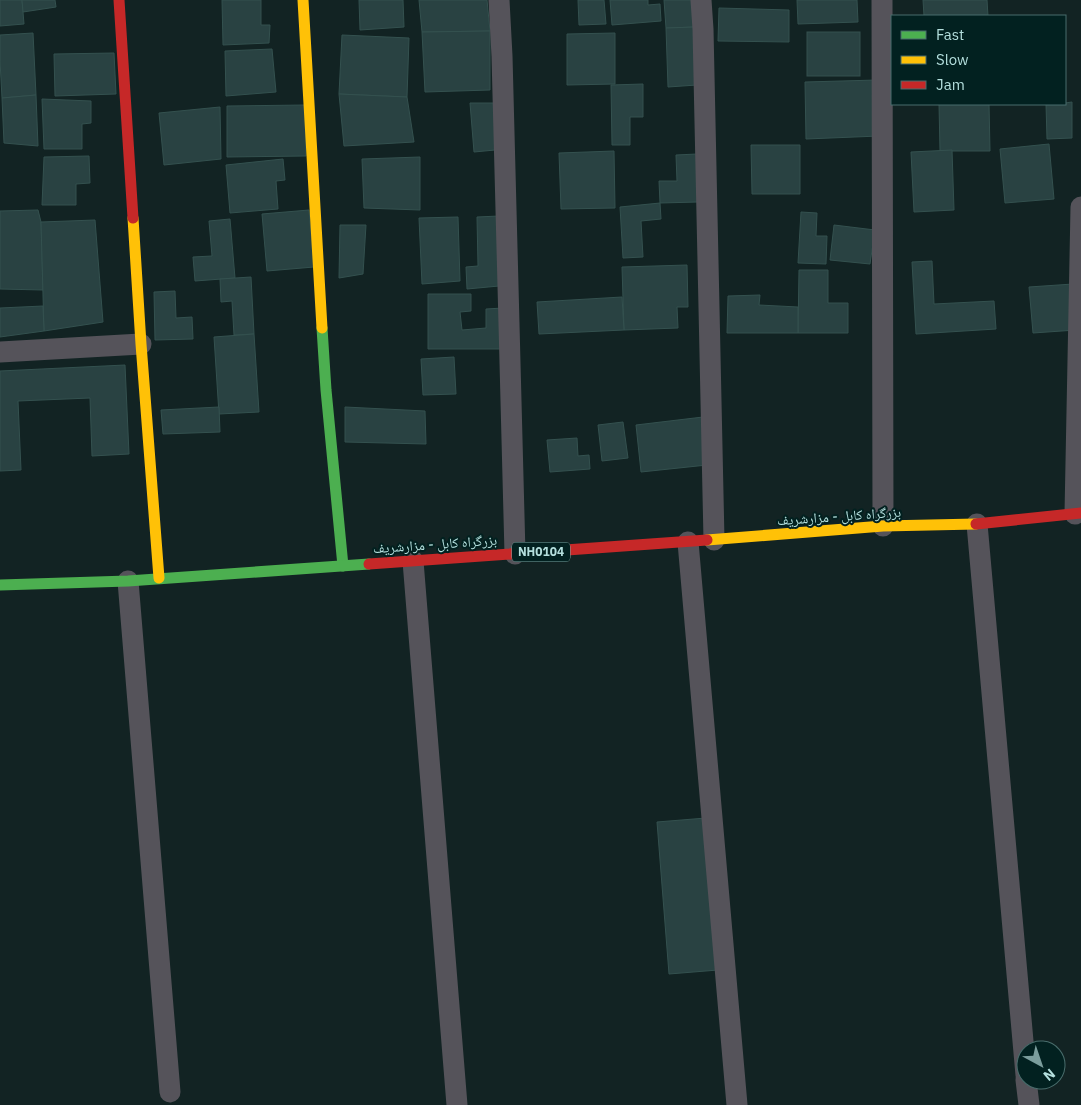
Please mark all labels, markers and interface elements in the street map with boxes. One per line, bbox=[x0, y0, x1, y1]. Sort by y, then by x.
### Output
legend bbox=[891, 15, 1066, 105]
text: Fast bbox=[936, 25, 964, 44]
text: Slow bbox=[936, 50, 969, 69]
text: Jam bbox=[936, 75, 965, 94]
street label: بزرگراه کابل - مزارشریف bbox=[776, 503, 902, 529]
street label: بزرگراه کابل - مزارشریف bbox=[372, 531, 498, 557]
road number: NH0104 bbox=[512, 542, 570, 562]
north arrow bbox=[1016, 1040, 1066, 1090]
text: N bbox=[1040, 1065, 1059, 1085]

